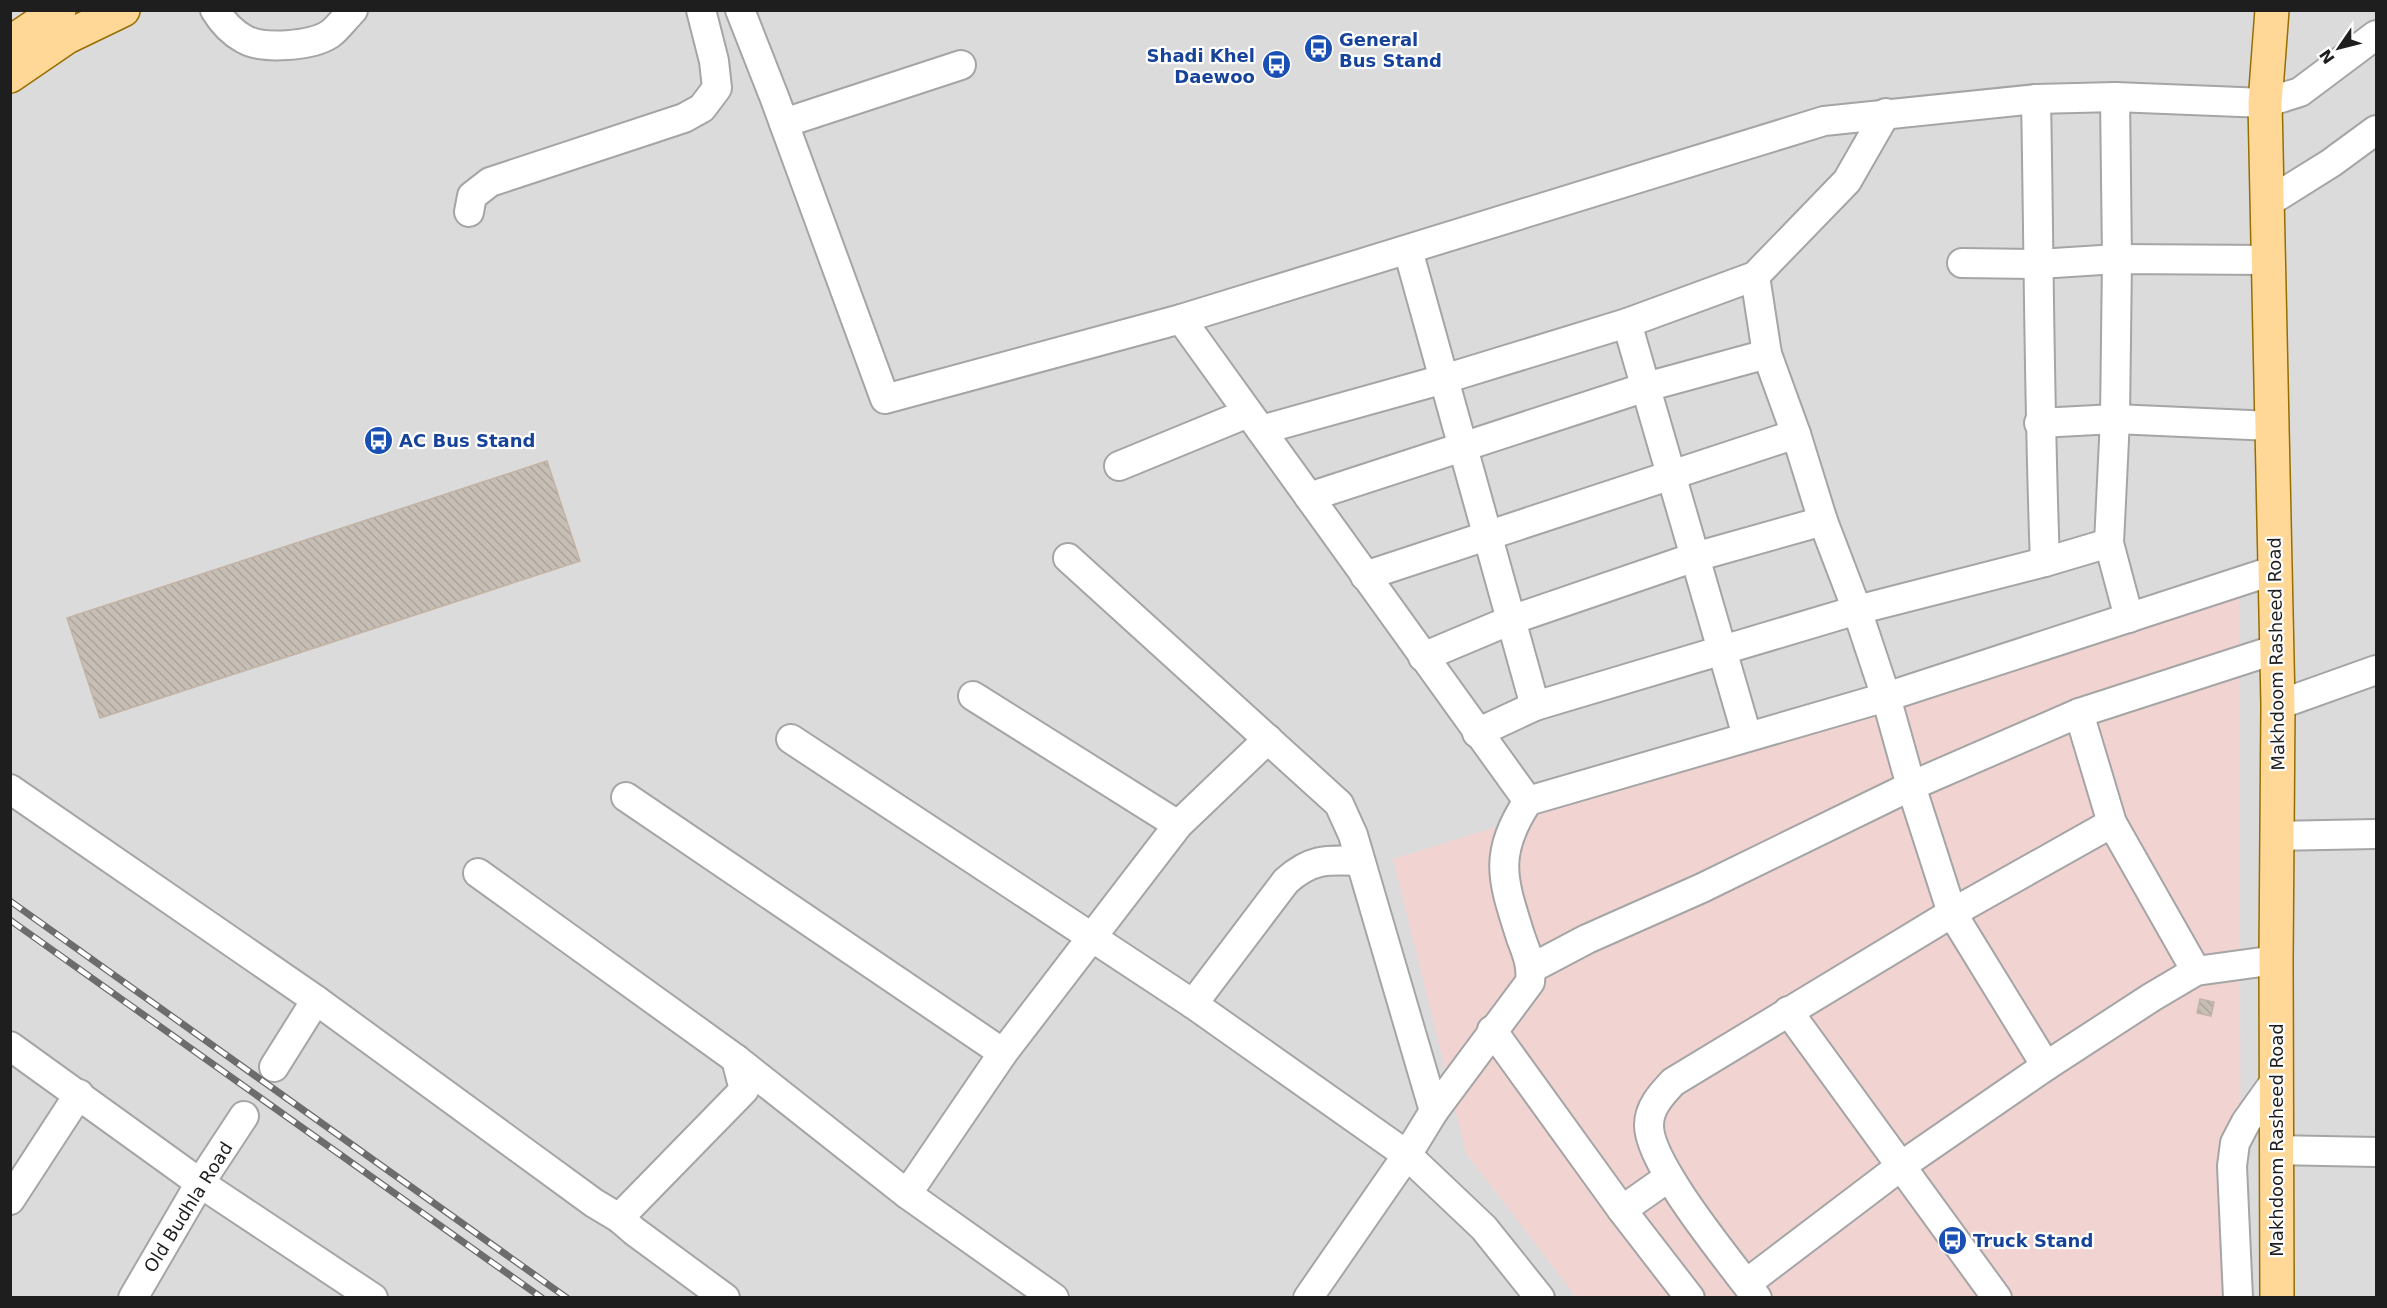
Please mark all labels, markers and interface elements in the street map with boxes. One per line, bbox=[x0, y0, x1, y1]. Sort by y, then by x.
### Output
north arrow bbox=[2309, 18, 2369, 78]
place label: General Bus Stand bbox=[1339, 29, 1442, 71]
bus stop icon: General Bus Stand bbox=[1302, 33, 1334, 65]
place label: Shadi Khel Daewoo bbox=[1147, 45, 1255, 87]
text: N bbox=[2316, 45, 2339, 67]
bus stop icon: Shadi Khel Daewoo bbox=[1260, 49, 1292, 81]
bus stop icon: AC Bus Stand bbox=[362, 424, 394, 456]
place label: AC Bus Stand bbox=[399, 430, 535, 451]
street label: Makhdoom Rasheed Road bbox=[2263, 537, 2289, 771]
street label: Makhdoom Rasheed Road bbox=[2266, 1023, 2287, 1257]
street label: Old Budhla Road bbox=[139, 1138, 237, 1276]
bus stop icon: Truck Stand bbox=[1936, 1224, 1968, 1256]
place label: Truck Stand bbox=[1973, 1230, 2093, 1251]

